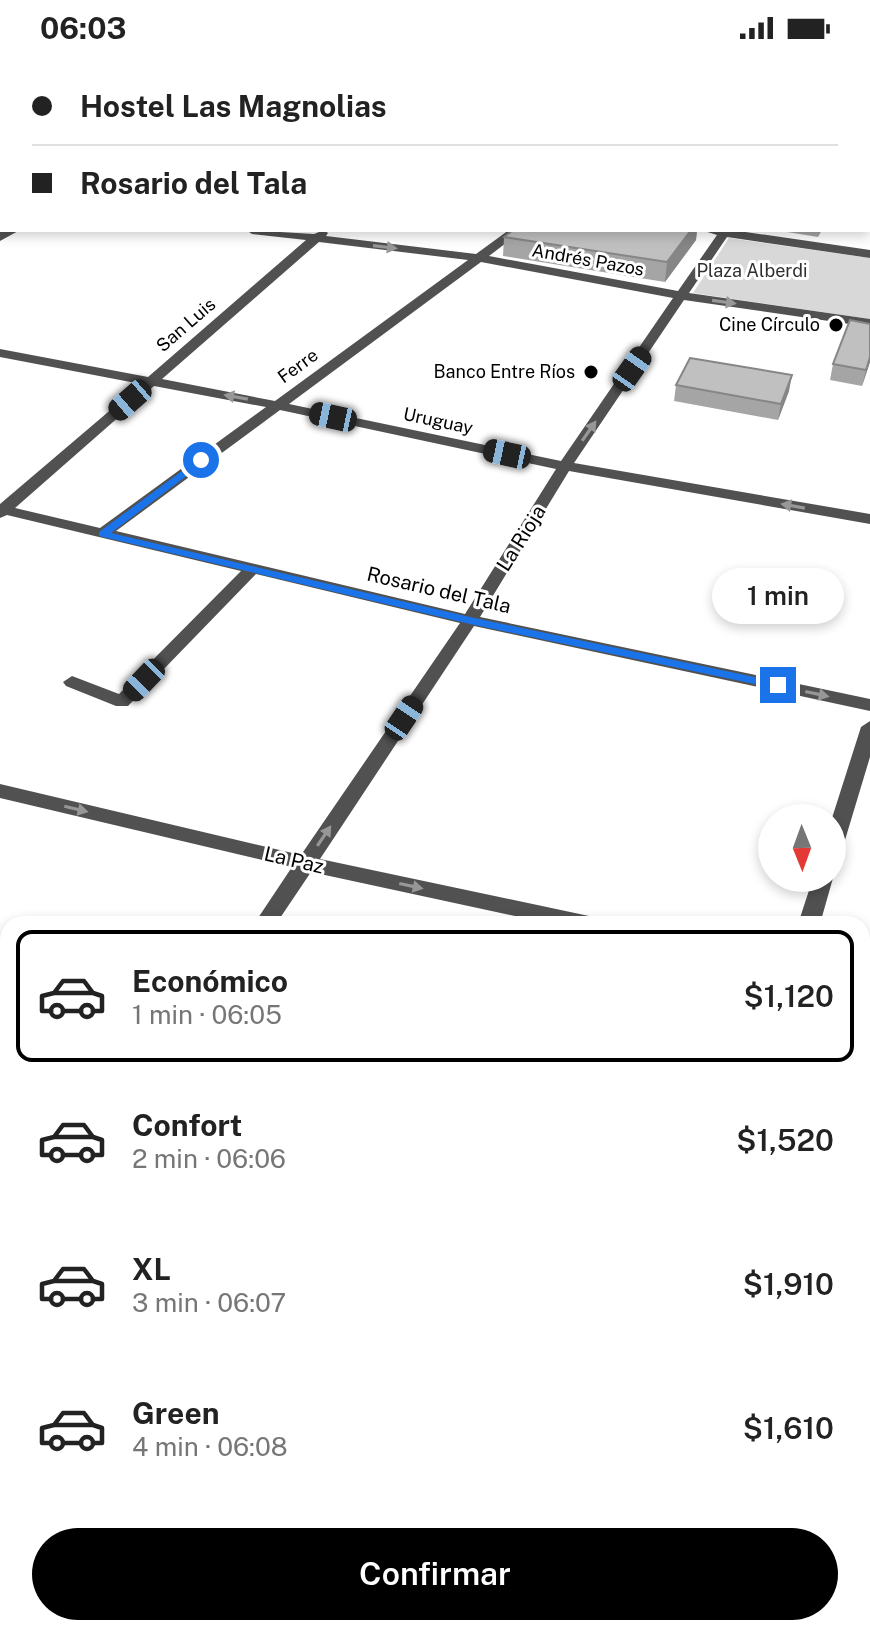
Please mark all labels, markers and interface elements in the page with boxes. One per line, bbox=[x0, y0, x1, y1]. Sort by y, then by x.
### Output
text: 06:03 bbox=[40, 10, 126, 46]
text: Hostel Las Magnolias bbox=[80, 88, 387, 124]
text: Rosario del Tala bbox=[80, 165, 307, 201]
street label: Andrés Pazos bbox=[530, 239, 646, 280]
one-way arrow bbox=[372, 240, 397, 253]
park label: Plaza Alberdi bbox=[696, 260, 808, 281]
street label: San Luis bbox=[152, 293, 219, 356]
one-way arrow bbox=[712, 296, 737, 309]
place label: Cine Círculo bbox=[719, 314, 820, 335]
marker: Cine Círculo bbox=[827, 316, 845, 334]
car bbox=[608, 342, 656, 396]
street label: Ferre bbox=[273, 344, 322, 387]
place label: Banco Entre Ríos bbox=[434, 361, 575, 382]
marker: Banco Entre Ríos bbox=[582, 363, 600, 381]
car bbox=[104, 375, 156, 425]
one-way arrow bbox=[223, 391, 248, 403]
car bbox=[307, 400, 359, 434]
street label: Uruguay bbox=[401, 403, 475, 438]
one-way arrow bbox=[581, 421, 596, 442]
car bbox=[481, 437, 533, 471]
route start bbox=[183, 442, 219, 478]
one-way arrow bbox=[780, 499, 805, 511]
street label: La Rioja bbox=[491, 501, 551, 575]
street label: Rosario del Tala bbox=[365, 562, 513, 618]
callout: 1 min bbox=[712, 569, 844, 625]
text: 1 min bbox=[747, 580, 809, 611]
car bbox=[119, 654, 169, 706]
route end bbox=[760, 667, 796, 703]
one-way arrow bbox=[805, 688, 830, 701]
car bbox=[381, 691, 427, 745]
one-way arrow bbox=[64, 803, 89, 816]
north arrow bbox=[758, 804, 846, 892]
map controls bbox=[758, 804, 846, 892]
one-way arrow bbox=[316, 825, 331, 847]
street label: La Paz bbox=[262, 842, 326, 878]
one-way arrow bbox=[399, 880, 424, 893]
icon: car bbox=[36, 960, 108, 1032]
text: Económico bbox=[132, 963, 288, 999]
text: $1,120 bbox=[744, 978, 834, 1014]
text: 1 min · 06:05 bbox=[132, 999, 282, 1030]
icon: car bbox=[36, 1104, 108, 1176]
text: Confort bbox=[132, 1107, 242, 1143]
text: $1,520 bbox=[736, 1122, 834, 1158]
text: 2 min · 06:06 bbox=[132, 1143, 286, 1174]
icon: car bbox=[36, 1248, 108, 1320]
text: XL bbox=[132, 1251, 171, 1287]
text: $1,910 bbox=[743, 1266, 834, 1302]
text: 3 min · 06:07 bbox=[132, 1287, 286, 1318]
icon: car bbox=[36, 1392, 108, 1464]
text: Green bbox=[132, 1395, 219, 1431]
text: $1,610 bbox=[743, 1410, 834, 1446]
text: 4 min · 06:08 bbox=[132, 1431, 288, 1462]
button: Confirmar bbox=[32, 1528, 838, 1620]

